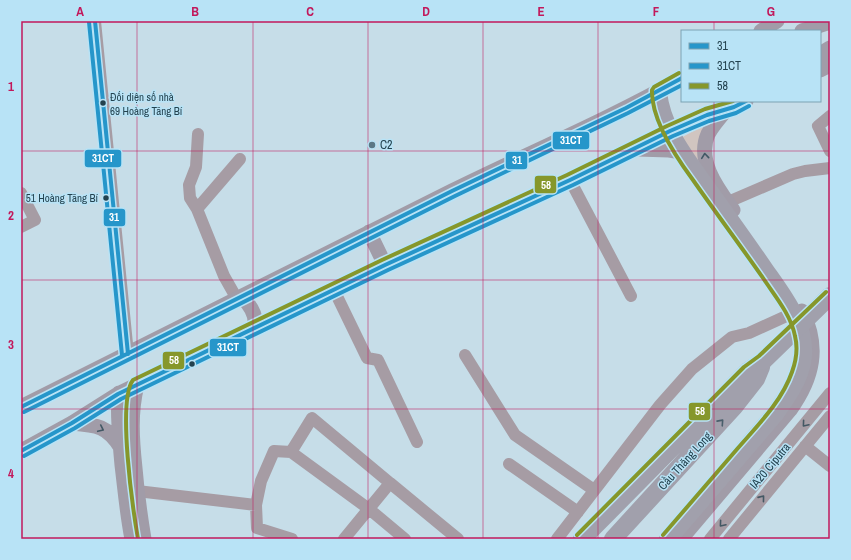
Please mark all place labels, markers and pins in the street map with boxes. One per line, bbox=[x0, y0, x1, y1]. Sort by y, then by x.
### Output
place label: Đối diện số nhà 69 Hoàng Tăng Bí bbox=[110, 90, 183, 118]
marker: Đối diện số nhà 69 Hoàng Tăng Bí bbox=[98, 98, 108, 108]
place label: C2 bbox=[380, 137, 393, 153]
marker: C2 bbox=[367, 140, 377, 150]
place label: 51 Hoàng Tăng Bí bbox=[26, 191, 98, 205]
marker: 51 Hoàng Tăng Bí bbox=[101, 193, 111, 203]
unlabelled marker bbox=[187, 359, 197, 369]

